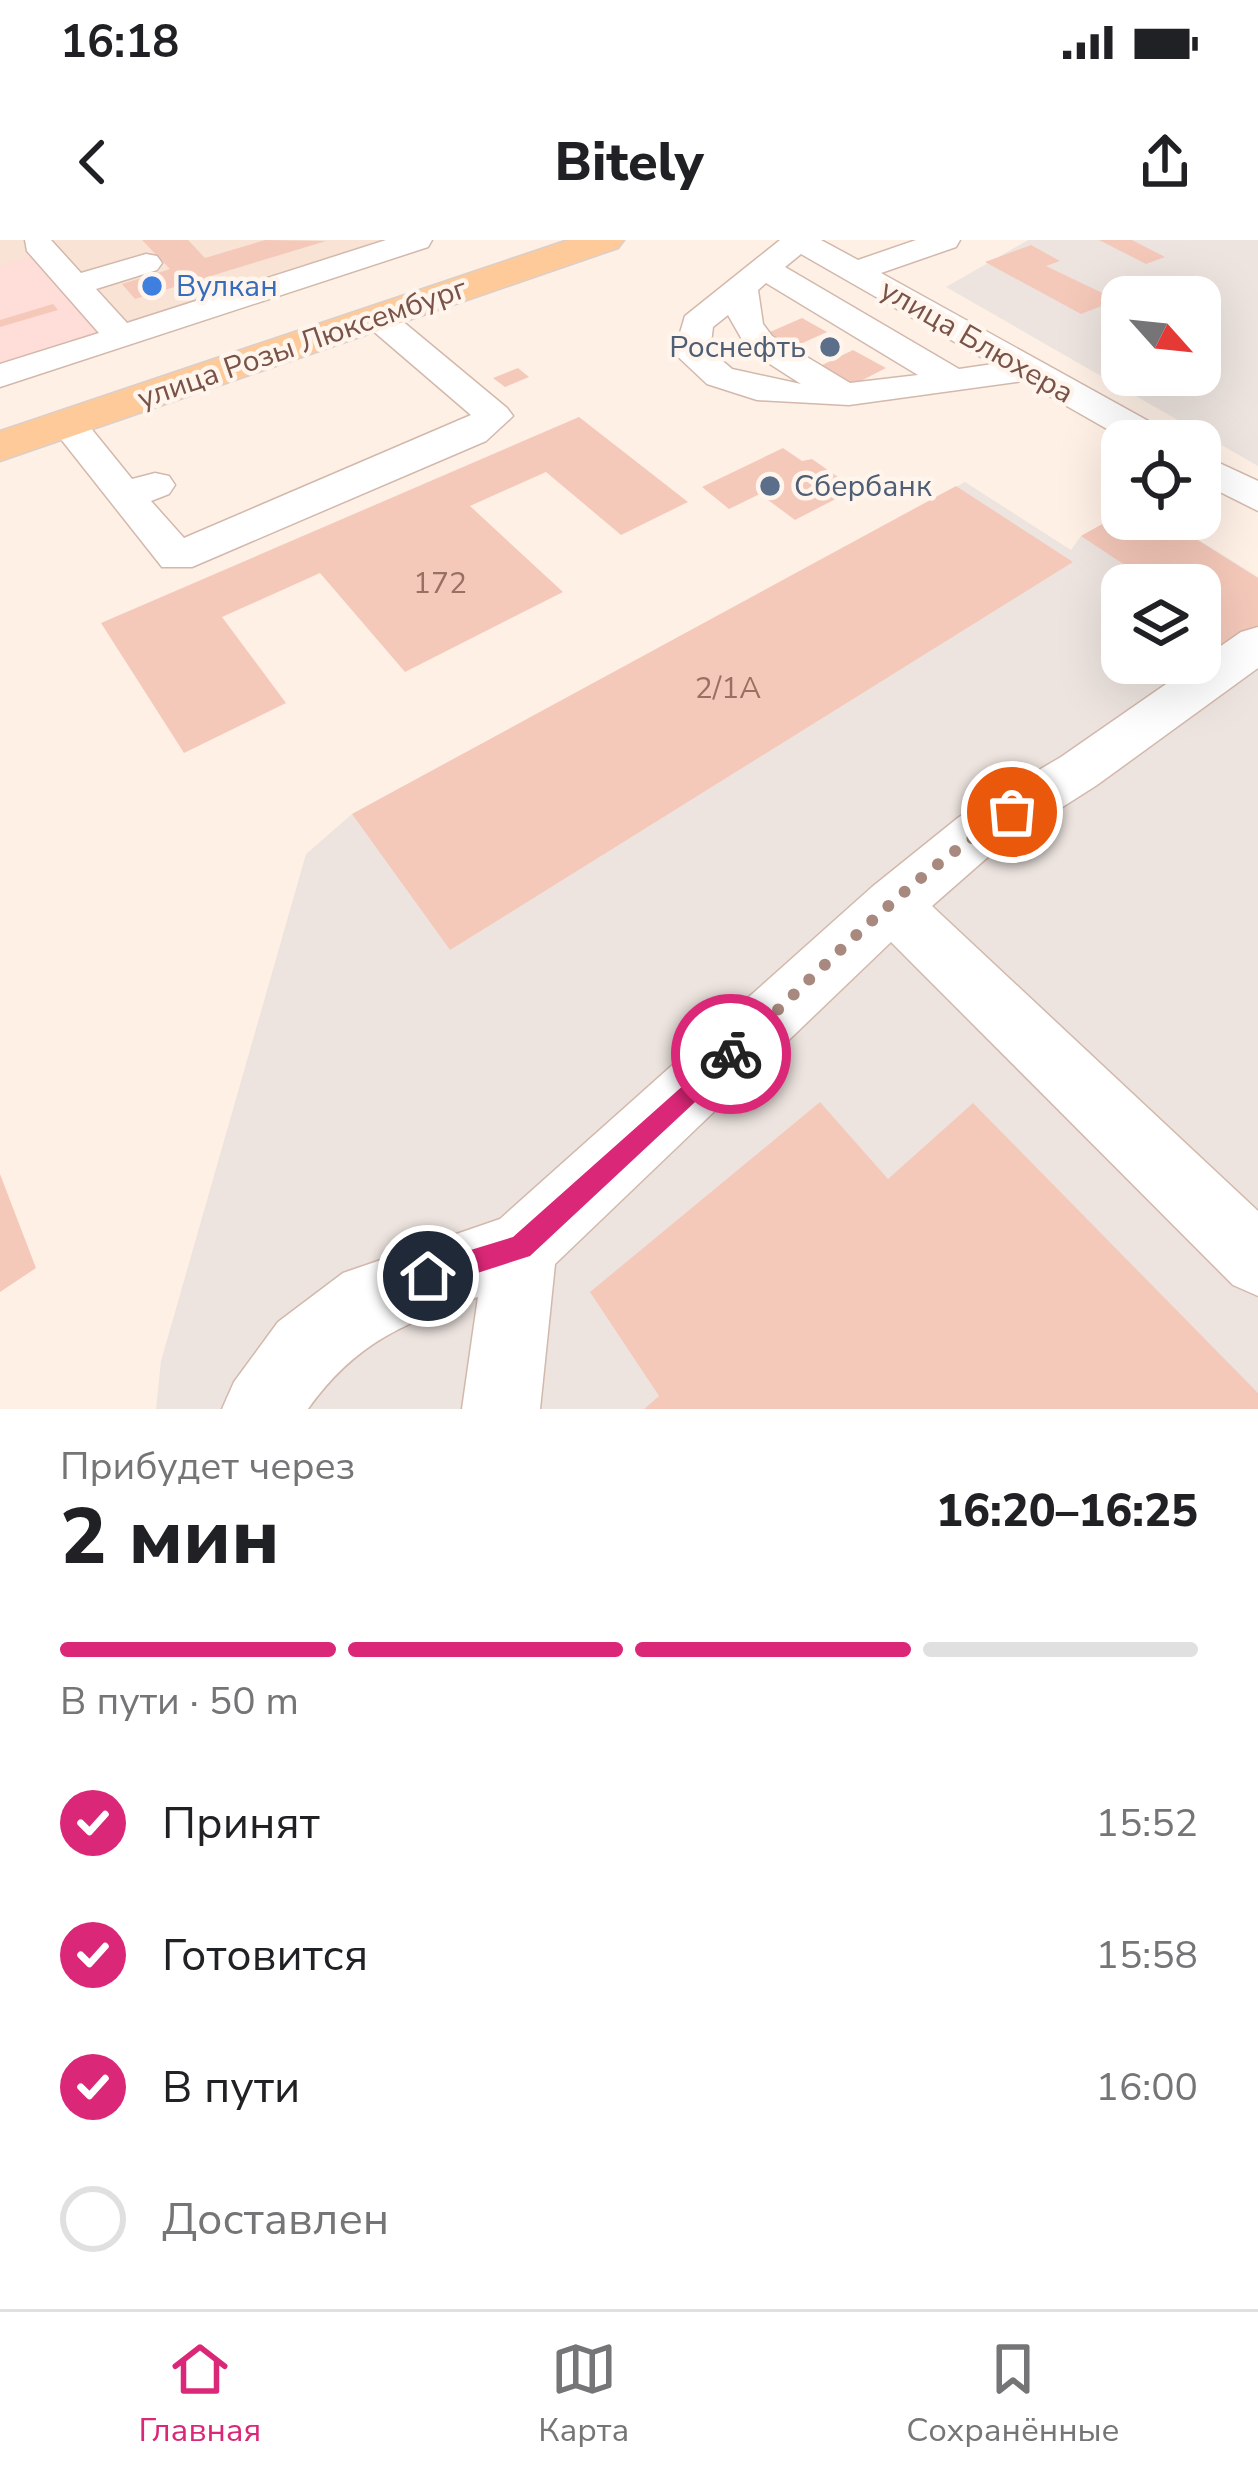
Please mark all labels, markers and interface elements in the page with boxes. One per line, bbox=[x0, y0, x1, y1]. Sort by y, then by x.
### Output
text: 16:18 bbox=[60, 12, 179, 73]
text: Bitely bbox=[554, 125, 704, 199]
icon: back bbox=[60, 129, 126, 195]
icon: share bbox=[1132, 129, 1198, 195]
place label: Вулкан bbox=[176, 266, 278, 307]
street label: улица Розы Люксембург bbox=[132, 268, 472, 419]
street label: улица Блюхера bbox=[872, 269, 1081, 413]
marker: Вулкан bbox=[139, 273, 165, 299]
north arrow bbox=[1101, 276, 1221, 396]
map controls bbox=[1101, 276, 1221, 684]
place label: Роснефть bbox=[669, 327, 806, 368]
marker: Роснефть bbox=[817, 334, 843, 360]
button: locate bbox=[1101, 420, 1221, 540]
place label: Сбербанк bbox=[794, 466, 932, 507]
marker: Сбербанк bbox=[757, 473, 783, 499]
house number: 172 bbox=[413, 563, 467, 604]
button: layers bbox=[1101, 564, 1221, 684]
house number: 2/1А bbox=[695, 668, 761, 709]
pin bbox=[961, 761, 1063, 863]
icon: bag bbox=[979, 779, 1045, 845]
courier bbox=[671, 994, 791, 1114]
icon: bike bbox=[698, 1021, 764, 1087]
pin bbox=[377, 1225, 479, 1327]
icon: home bbox=[395, 1243, 461, 1309]
text: Прибудет через bbox=[60, 1440, 355, 1493]
text: 16:20–16:25 bbox=[936, 1481, 1198, 1542]
text: 2 мин bbox=[60, 1484, 280, 1591]
text: В пути · 50 m bbox=[60, 1675, 299, 1728]
icon: check bbox=[60, 1790, 126, 1856]
text: Принят bbox=[162, 1793, 320, 1854]
text: 15:52 bbox=[1096, 1797, 1198, 1850]
icon: check bbox=[60, 1922, 126, 1988]
text: Готовится bbox=[162, 1925, 368, 1986]
text: 15:58 bbox=[1096, 1929, 1198, 1982]
icon: check bbox=[60, 2054, 126, 2120]
text: В пути bbox=[162, 2057, 300, 2118]
text: 16:00 bbox=[1096, 2061, 1198, 2114]
text: Доставлен bbox=[162, 2189, 389, 2250]
tab: Главная bbox=[138, 2336, 261, 2453]
tab: Карта bbox=[538, 2336, 629, 2453]
tab: Сохранённые bbox=[906, 2336, 1120, 2453]

